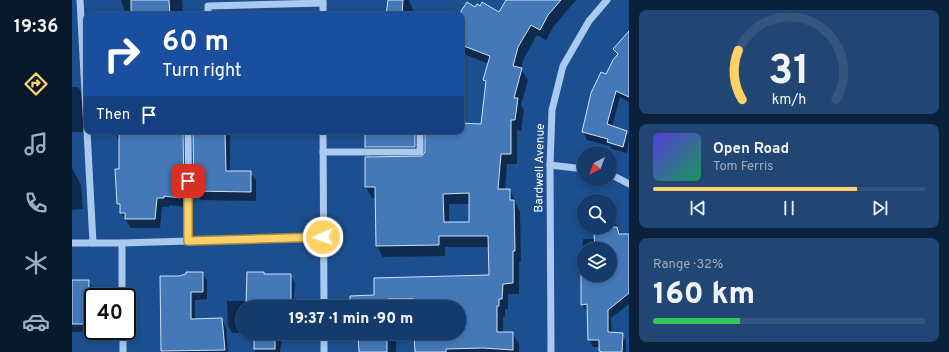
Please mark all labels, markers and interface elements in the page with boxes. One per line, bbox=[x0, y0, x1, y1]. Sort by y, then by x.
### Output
text: 19:36 bbox=[14, 16, 58, 39]
text: 60 m bbox=[162, 25, 229, 61]
icon: right bbox=[96, 28, 148, 80]
text: 31 bbox=[768, 46, 810, 99]
text: Turn right bbox=[162, 60, 242, 83]
icon: directions bbox=[22, 70, 50, 98]
text: km/h bbox=[772, 91, 806, 109]
icon: arrive bbox=[138, 104, 160, 126]
text: Then bbox=[96, 106, 130, 125]
street label: Bardwell Avenue bbox=[531, 123, 549, 213]
icon: music bbox=[22, 130, 50, 158]
text: Open Road bbox=[713, 140, 789, 159]
north arrow bbox=[577, 146, 617, 186]
map controls bbox=[577, 146, 617, 282]
text: Tom Ferris bbox=[713, 159, 773, 175]
pin bbox=[171, 164, 205, 198]
icon: arrive bbox=[177, 170, 199, 192]
icon: phone bbox=[22, 189, 50, 217]
button: search bbox=[577, 194, 617, 234]
icon: previous bbox=[687, 197, 709, 219]
icon: pause bbox=[778, 197, 800, 219]
icon: next bbox=[869, 197, 891, 219]
position arrow bbox=[302, 216, 344, 258]
button: layers bbox=[577, 242, 617, 282]
icon: climate bbox=[22, 249, 50, 277]
text: Range · 32% bbox=[653, 257, 723, 273]
text: 160 km bbox=[653, 277, 755, 314]
speed limit sign: 40 bbox=[84, 288, 136, 340]
icon: car bbox=[22, 308, 50, 336]
text: 19:37 · 1 min · 90 m bbox=[289, 310, 413, 329]

